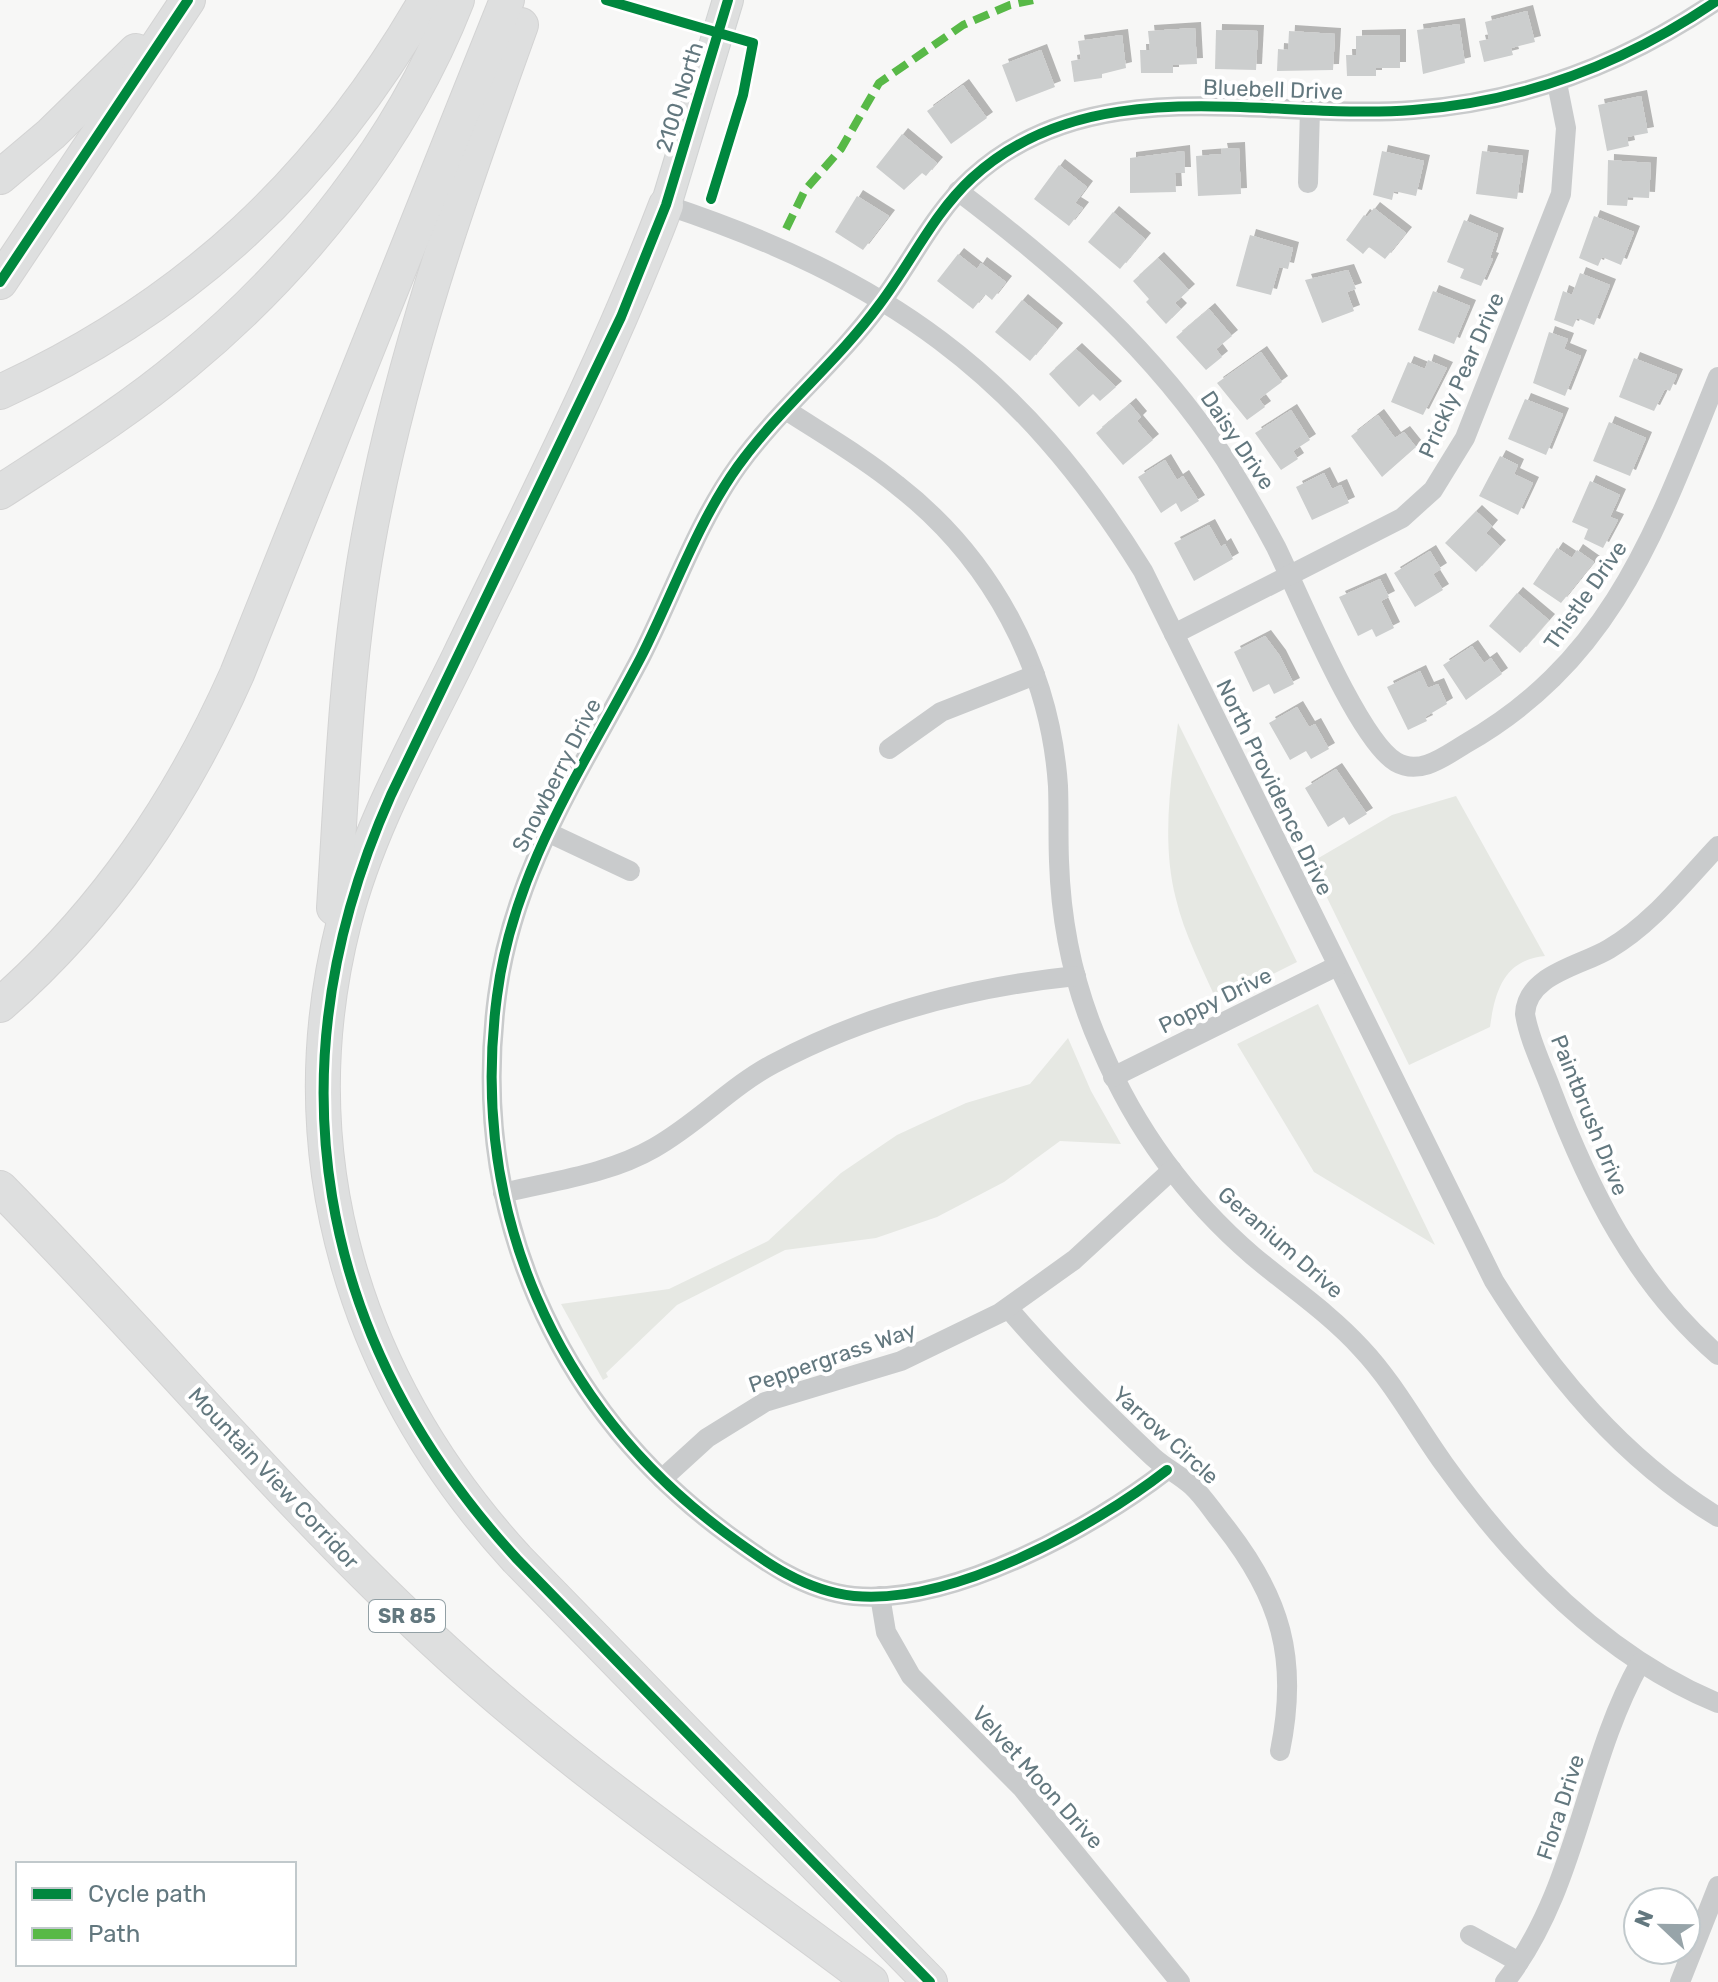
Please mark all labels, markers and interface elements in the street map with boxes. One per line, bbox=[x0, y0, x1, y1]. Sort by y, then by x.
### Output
street label: 2100 North bbox=[650, 39, 709, 156]
street label: Bluebell Drive bbox=[1203, 74, 1343, 105]
street label: Prickly Pear Drive bbox=[1413, 288, 1510, 462]
street label: Daisy Drive bbox=[1195, 386, 1280, 495]
street label: Thistle Drive bbox=[1538, 536, 1633, 655]
street label: North Providence Drive bbox=[1210, 675, 1339, 900]
street label: Snowberry Drive bbox=[506, 694, 607, 857]
street label: Poppy Drive bbox=[1154, 962, 1276, 1039]
street label: Paintbrush Drive bbox=[1545, 1031, 1634, 1199]
street label: Geranium Drive bbox=[1212, 1181, 1349, 1304]
street label: Peppergrass Way bbox=[745, 1316, 919, 1399]
street label: Yarrow Circle bbox=[1107, 1381, 1224, 1490]
street label: Mountain View Corridor bbox=[182, 1382, 365, 1575]
road number: SR 85 bbox=[369, 1600, 445, 1632]
street label: Velvet Moon Drive bbox=[966, 1700, 1109, 1854]
street label: Flora Drive bbox=[1531, 1751, 1590, 1863]
legend bbox=[16, 1862, 296, 1966]
text: Cycle path bbox=[88, 1880, 207, 1908]
north arrow bbox=[1622, 1886, 1702, 1966]
text: N bbox=[1628, 1906, 1659, 1931]
text: Path bbox=[88, 1920, 140, 1948]

